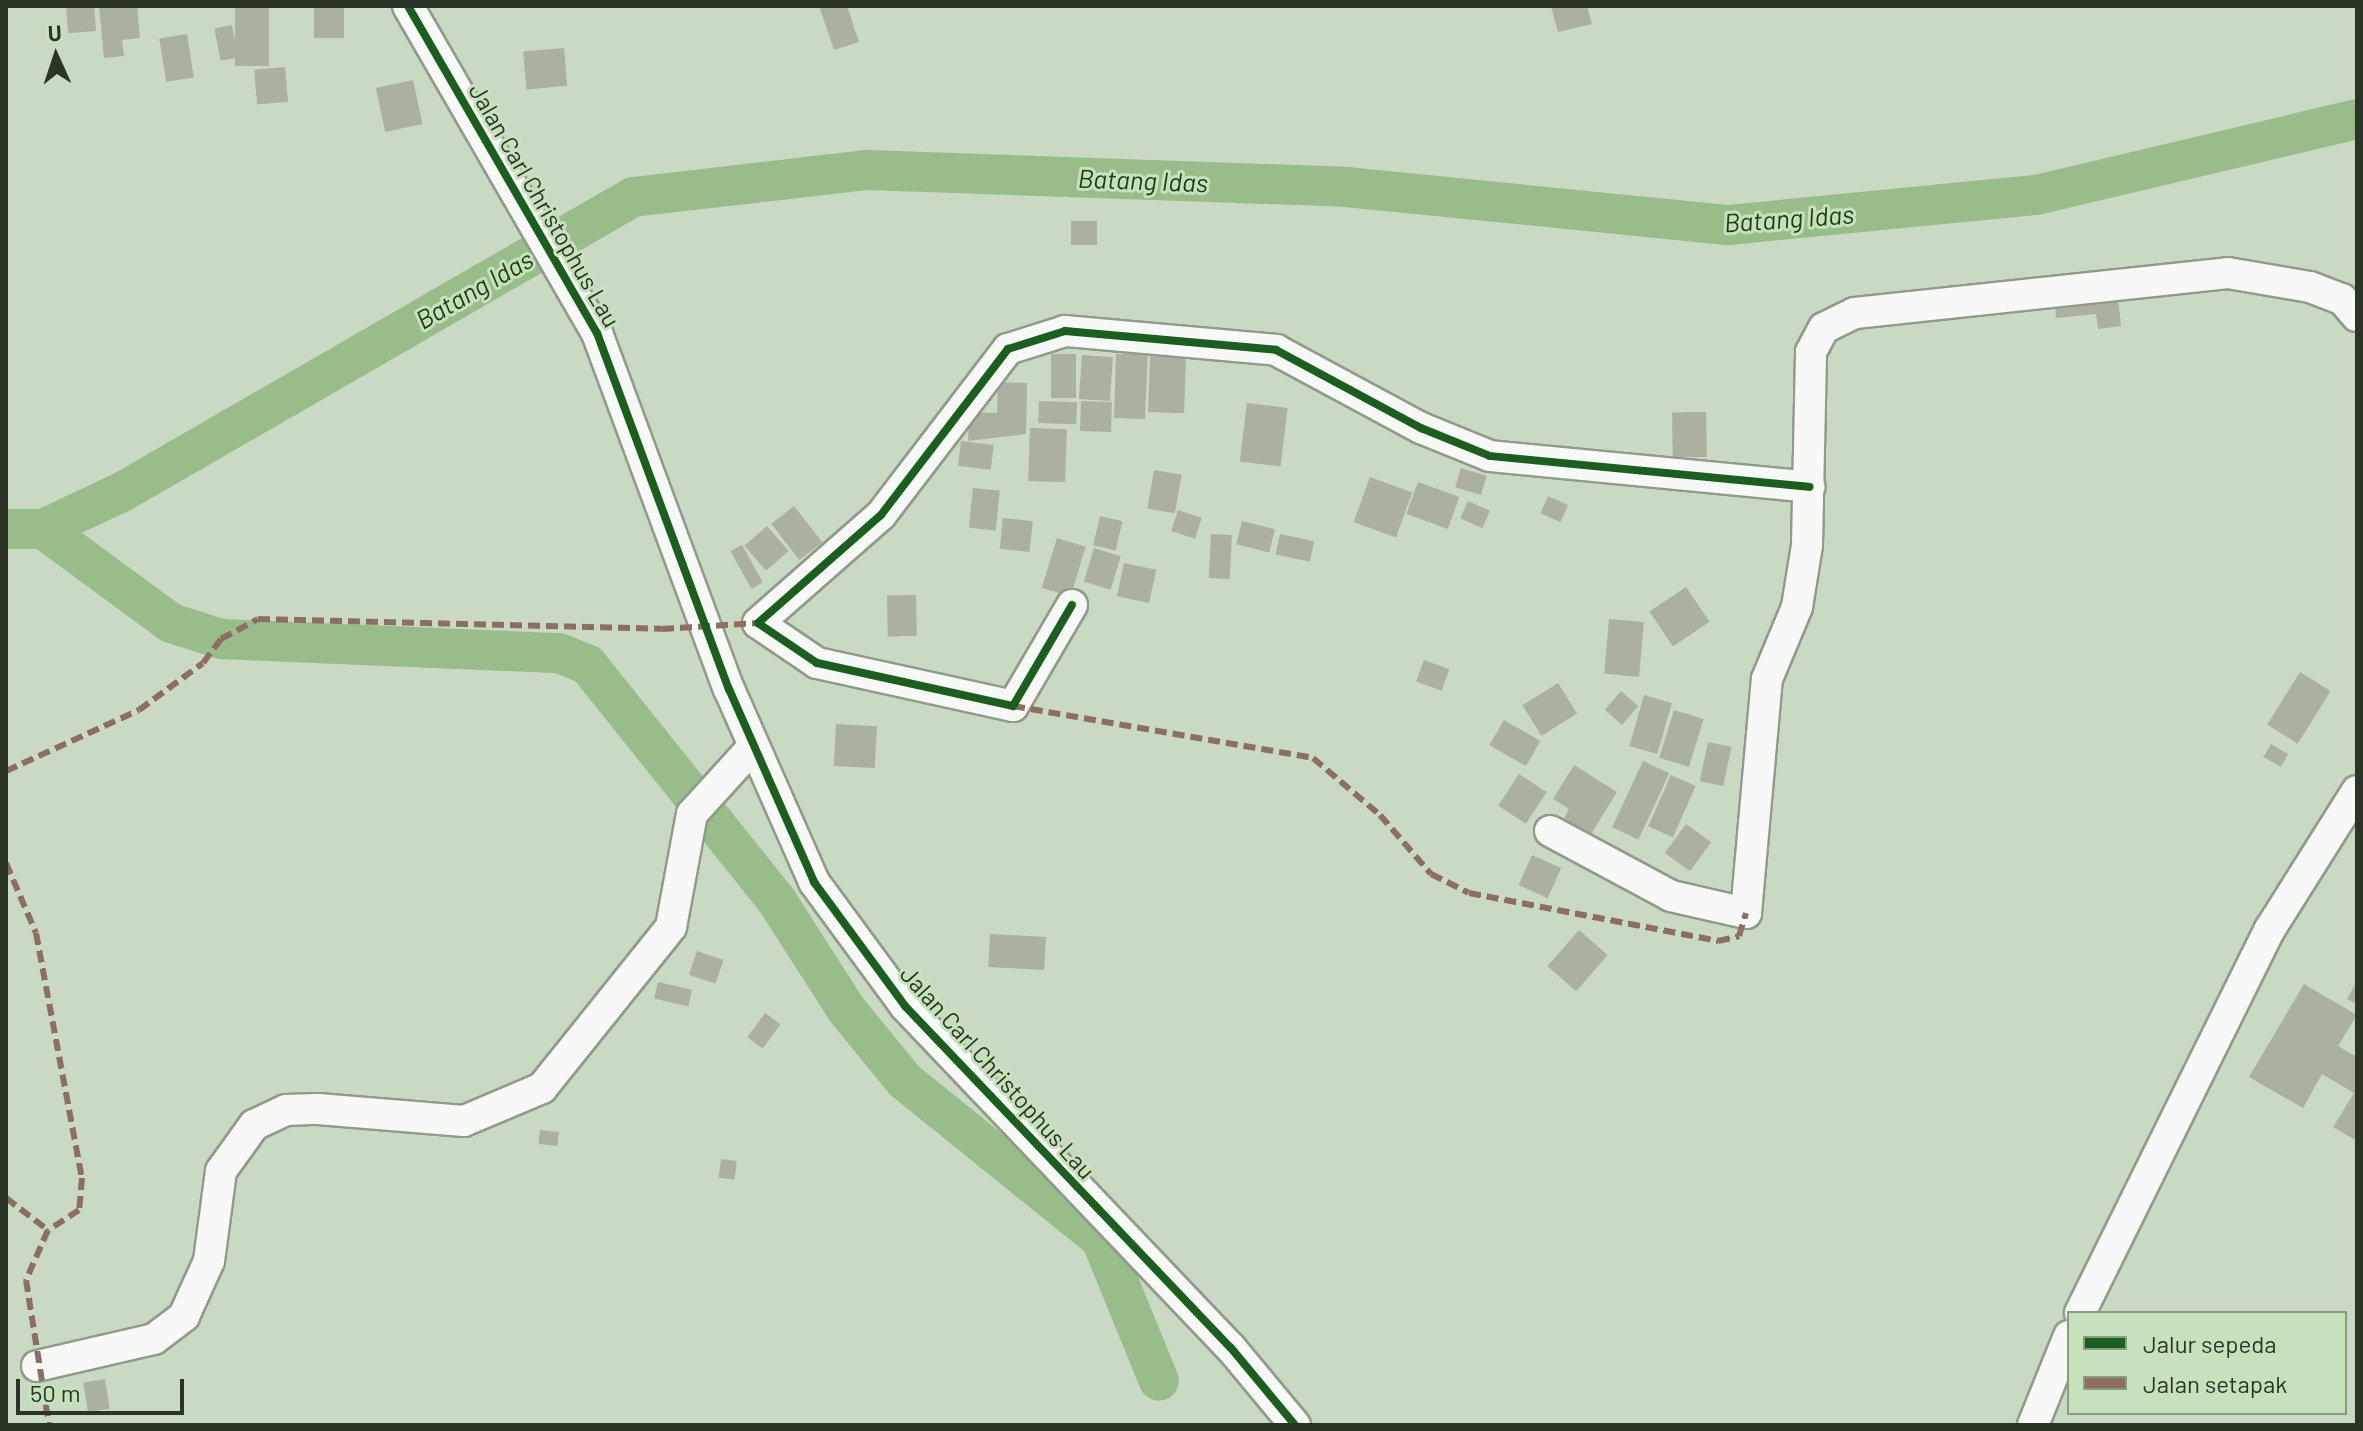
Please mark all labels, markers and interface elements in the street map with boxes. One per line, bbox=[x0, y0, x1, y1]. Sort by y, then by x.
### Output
north arrow bbox=[16, 16, 96, 96]
text: U bbox=[47, 19, 62, 45]
street label: Jalan Carl Christophus Lau bbox=[463, 78, 627, 332]
water label: Batang Idas bbox=[1077, 162, 1209, 198]
water label: Batang Idas bbox=[1723, 198, 1855, 238]
water label: Batang Idas bbox=[410, 243, 538, 335]
street label: Jalan Carl Christophus Lau bbox=[895, 960, 1101, 1184]
legend bbox=[2067, 1311, 2347, 1415]
text: Jalur sepeda bbox=[2143, 1329, 2277, 1358]
scale bar bbox=[20, 1363, 188, 1413]
text: Jalan setapak bbox=[2143, 1369, 2287, 1398]
text: 50 m bbox=[30, 1378, 81, 1407]

